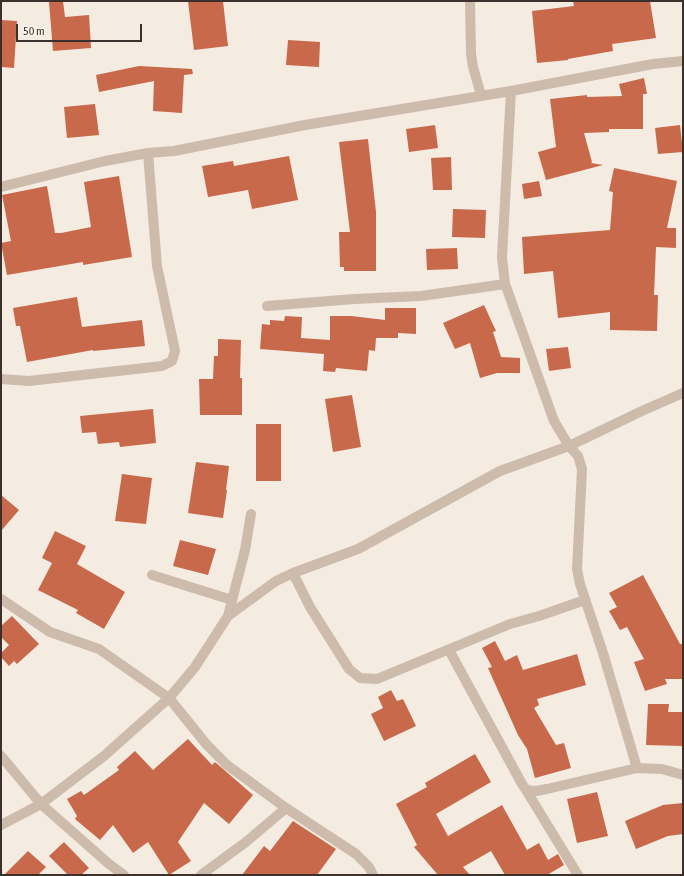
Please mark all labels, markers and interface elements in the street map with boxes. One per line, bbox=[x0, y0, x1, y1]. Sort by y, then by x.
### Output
scale bar bbox=[18, 16, 144, 42]
text: 50 m bbox=[23, 24, 45, 38]

